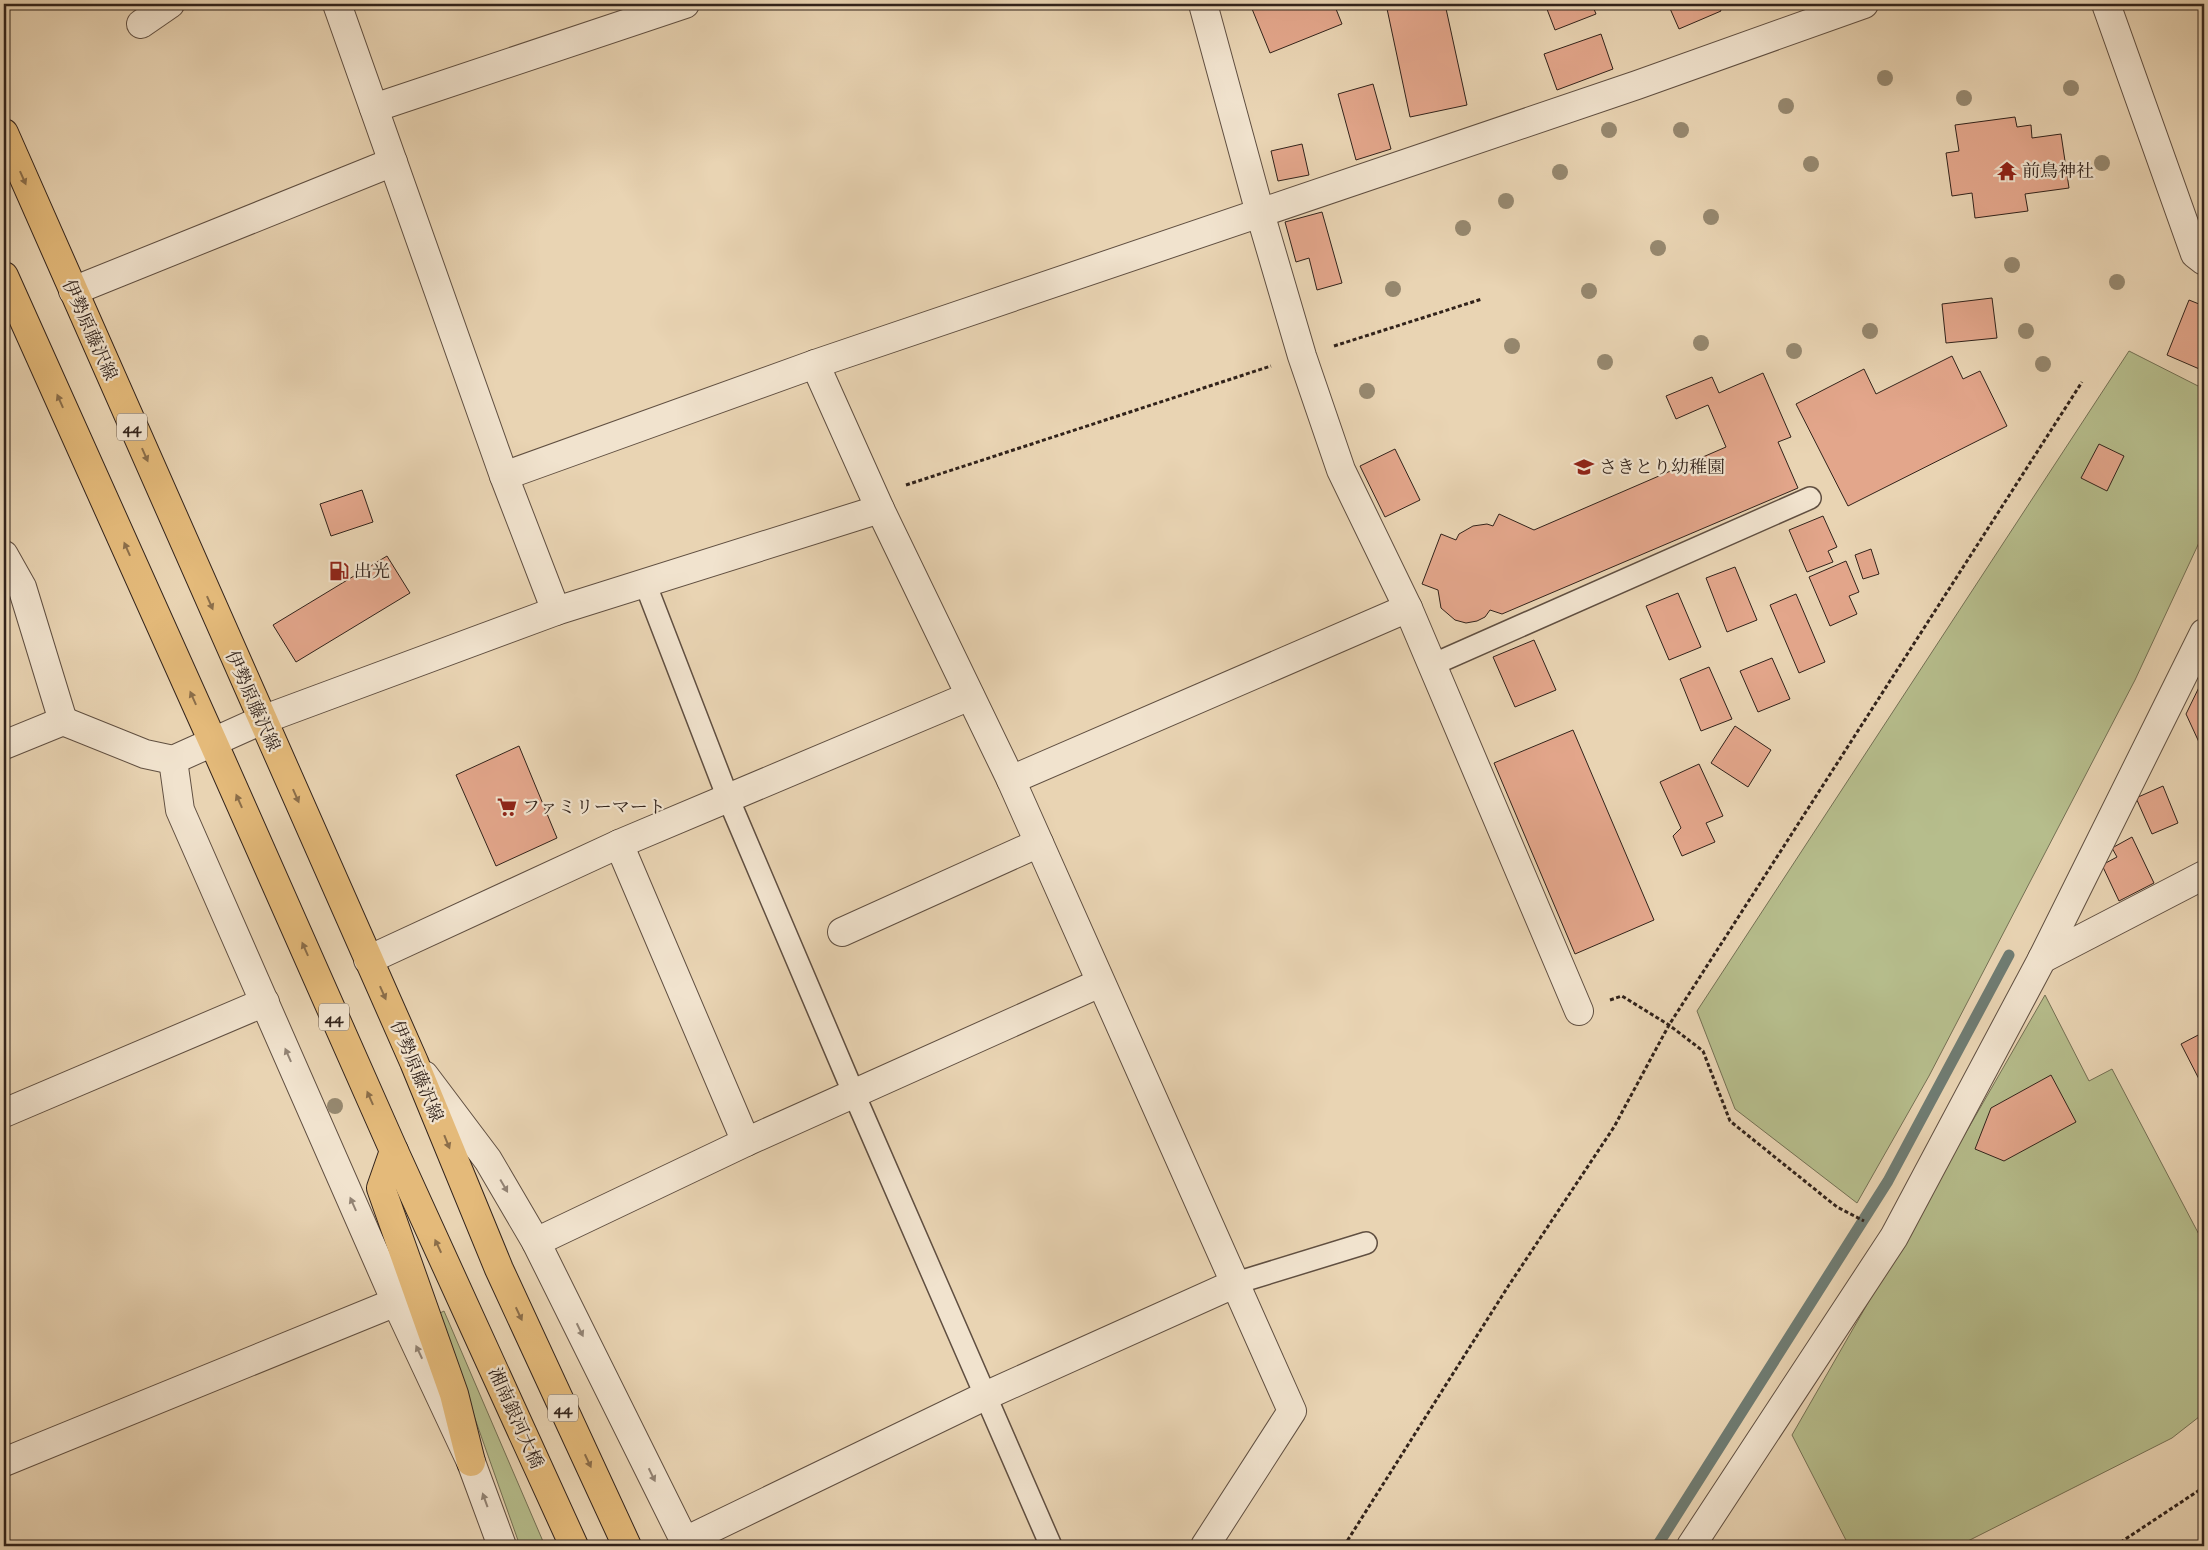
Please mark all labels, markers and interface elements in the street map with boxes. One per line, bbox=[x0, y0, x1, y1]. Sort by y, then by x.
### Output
temple icon: 前鳥神社 bbox=[1996, 160, 2018, 182]
place label: 前鳥神社 bbox=[2022, 161, 2094, 183]
one-way arrow bbox=[20, 171, 28, 185]
street label: 伊勢原藤沢線 bbox=[57, 277, 121, 384]
one-way arrow bbox=[56, 394, 64, 408]
road number: 44 bbox=[117, 414, 147, 441]
one-way arrow bbox=[141, 448, 149, 462]
school or university icon: さきとり幼稚園 bbox=[1573, 456, 1595, 478]
place label: さきとり幼稚園 bbox=[1599, 457, 1725, 479]
one-way arrow bbox=[122, 542, 130, 556]
fuel station icon: 出光 bbox=[328, 560, 350, 582]
place label: 出光 bbox=[354, 561, 390, 583]
one-way arrow bbox=[207, 596, 215, 610]
street label: 伊勢原藤沢線 bbox=[220, 648, 284, 755]
one-way arrow bbox=[189, 691, 197, 705]
one-way arrow bbox=[292, 789, 300, 803]
one-way arrow bbox=[235, 794, 243, 808]
supermarket icon: ファミリーマート bbox=[496, 796, 518, 818]
place label: ファミリーマート bbox=[522, 797, 666, 819]
one-way arrow bbox=[300, 942, 308, 956]
one-way arrow bbox=[380, 986, 388, 1000]
road number: 44 bbox=[319, 1004, 349, 1030]
street label: 伊勢原藤沢線 bbox=[385, 1017, 447, 1125]
one-way arrow bbox=[283, 1048, 291, 1062]
one-way arrow bbox=[366, 1091, 374, 1105]
one-way arrow bbox=[443, 1135, 451, 1150]
one-way arrow bbox=[499, 1180, 508, 1193]
one-way arrow bbox=[348, 1197, 356, 1211]
one-way arrow bbox=[433, 1239, 441, 1253]
one-way arrow bbox=[516, 1307, 524, 1321]
one-way arrow bbox=[576, 1322, 584, 1337]
one-way arrow bbox=[415, 1345, 423, 1359]
street label: 湘南銀河大橋 bbox=[483, 1365, 547, 1472]
road number: 44 bbox=[548, 1395, 578, 1422]
one-way arrow bbox=[584, 1454, 592, 1468]
one-way arrow bbox=[648, 1468, 656, 1482]
one-way arrow bbox=[481, 1493, 488, 1508]

